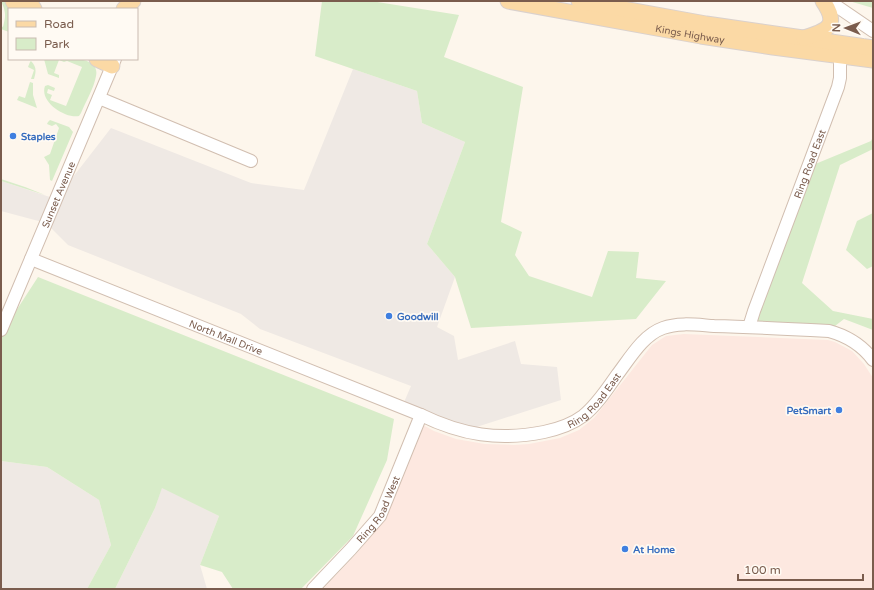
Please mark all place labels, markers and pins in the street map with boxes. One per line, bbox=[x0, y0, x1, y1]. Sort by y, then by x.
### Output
marker: Staples bbox=[8, 131, 18, 141]
place label: Staples bbox=[21, 131, 56, 143]
marker: Goodwill bbox=[384, 311, 394, 321]
place label: Goodwill bbox=[397, 311, 438, 323]
place label: PetSmart bbox=[786, 405, 831, 417]
marker: PetSmart bbox=[834, 405, 844, 415]
marker: At Home bbox=[620, 544, 630, 554]
place label: At Home bbox=[633, 544, 675, 556]

